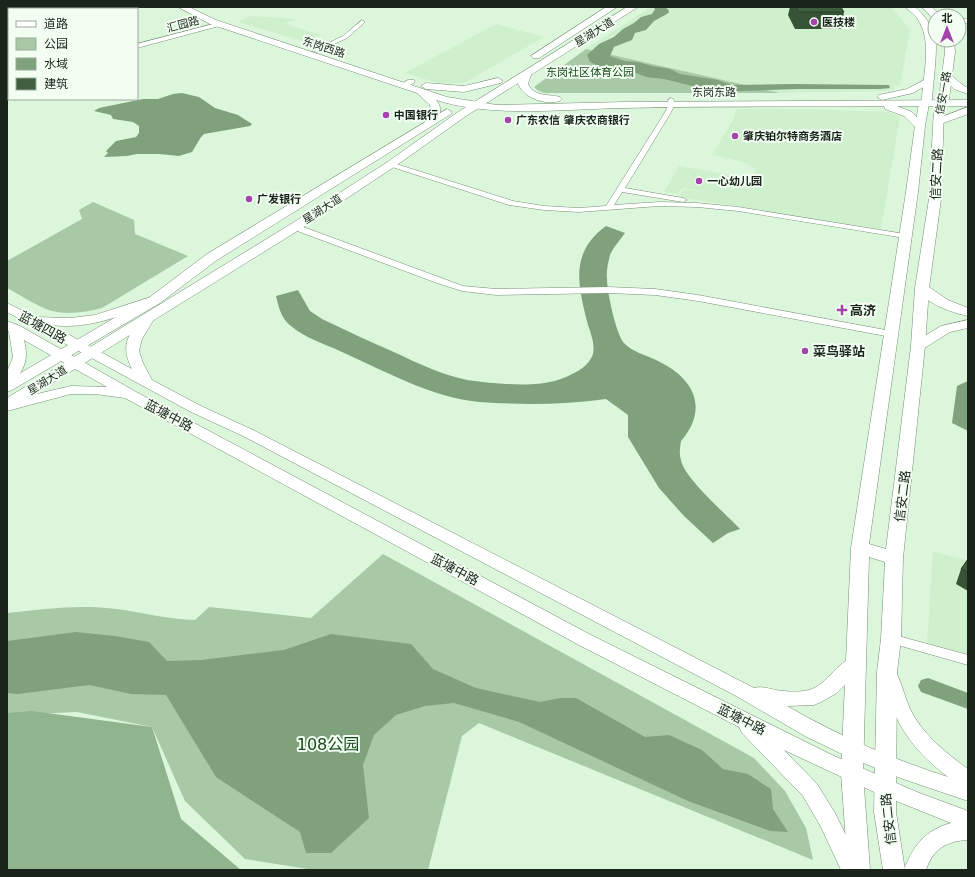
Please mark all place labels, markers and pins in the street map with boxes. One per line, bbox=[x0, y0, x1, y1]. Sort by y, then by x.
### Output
place label: 医技楼 bbox=[822, 16, 855, 29]
marker: 医技楼 bbox=[809, 17, 819, 27]
place label: 中国银行 bbox=[394, 109, 438, 122]
marker: 中国银行 bbox=[381, 110, 391, 120]
place label: 广东农信 肇庆农商银行 bbox=[516, 114, 630, 127]
marker: 广东农信 肇庆农商银行 bbox=[503, 115, 513, 125]
place label: 肇庆铂尔特商务酒店 bbox=[743, 130, 842, 143]
marker: 肇庆铂尔特商务酒店 bbox=[730, 131, 740, 141]
place label: 一心幼儿园 bbox=[707, 175, 762, 188]
marker: 一心幼儿园 bbox=[694, 176, 704, 186]
place label: 广发银行 bbox=[257, 193, 301, 206]
marker: 广发银行 bbox=[244, 194, 254, 204]
place label: 高济 bbox=[850, 303, 876, 318]
marker: 高济 bbox=[837, 305, 847, 315]
place label: 菜鸟驿站 bbox=[813, 344, 865, 359]
marker: 菜鸟驿站 bbox=[800, 346, 810, 356]

